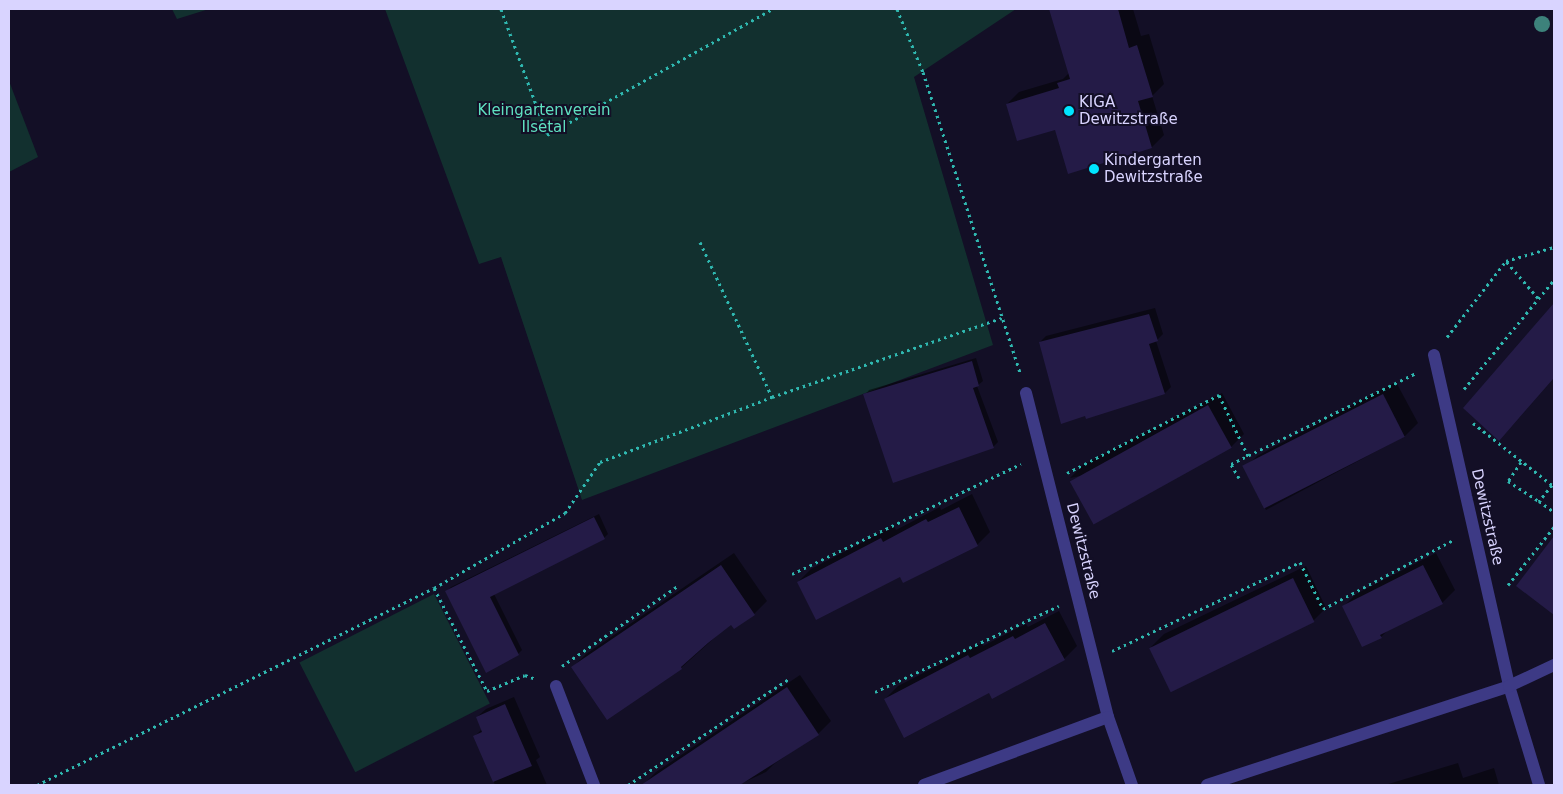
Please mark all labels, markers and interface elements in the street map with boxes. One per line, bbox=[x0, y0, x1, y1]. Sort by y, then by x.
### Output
place label: KIGA Dewitzstraße bbox=[1079, 93, 1178, 128]
park label: Kleingartenverein Ilsetal bbox=[477, 101, 611, 136]
marker: KIGA Dewitzstraße bbox=[1063, 105, 1075, 117]
place label: Kindergarten Dewitzstraße bbox=[1104, 151, 1203, 186]
marker: Kindergarten Dewitzstraße bbox=[1088, 163, 1100, 175]
street label: Dewitzstraße bbox=[1467, 467, 1507, 567]
street label: Dewitzstraße bbox=[1062, 501, 1104, 601]

